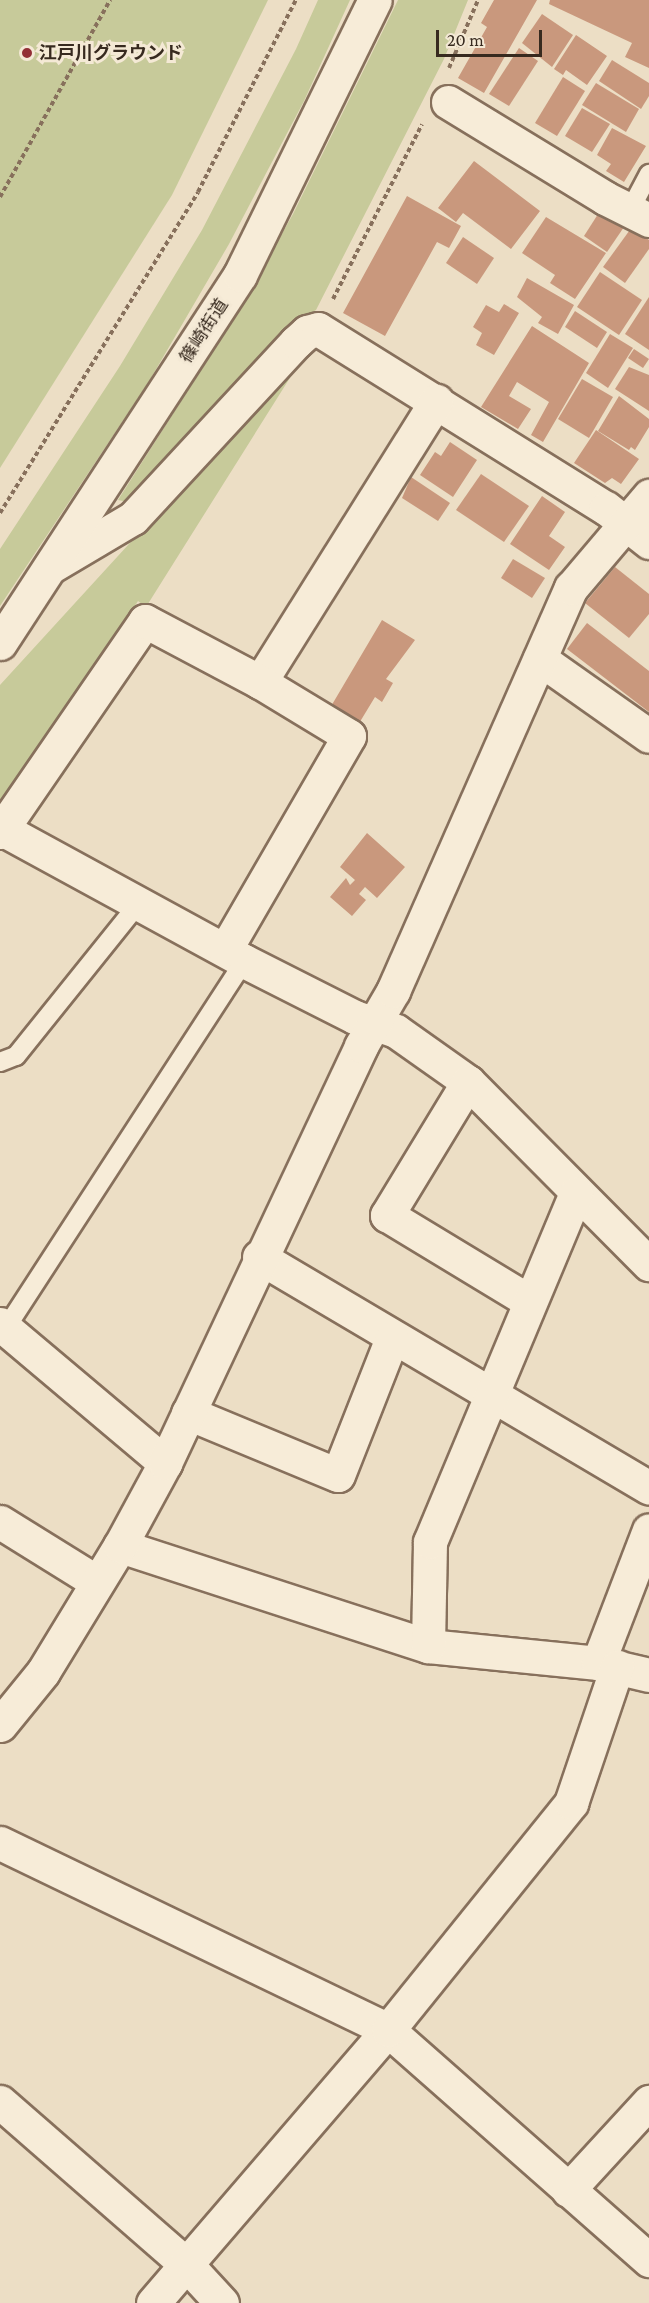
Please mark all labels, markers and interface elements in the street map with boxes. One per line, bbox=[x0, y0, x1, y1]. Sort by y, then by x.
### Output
scale bar bbox=[439, 18, 546, 56]
text: 20 m bbox=[447, 30, 484, 50]
place label: 江戸川グラウンド bbox=[39, 42, 183, 64]
marker: 江戸川グラウンド bbox=[20, 46, 34, 60]
street label: 篠崎街道 bbox=[175, 295, 233, 367]

